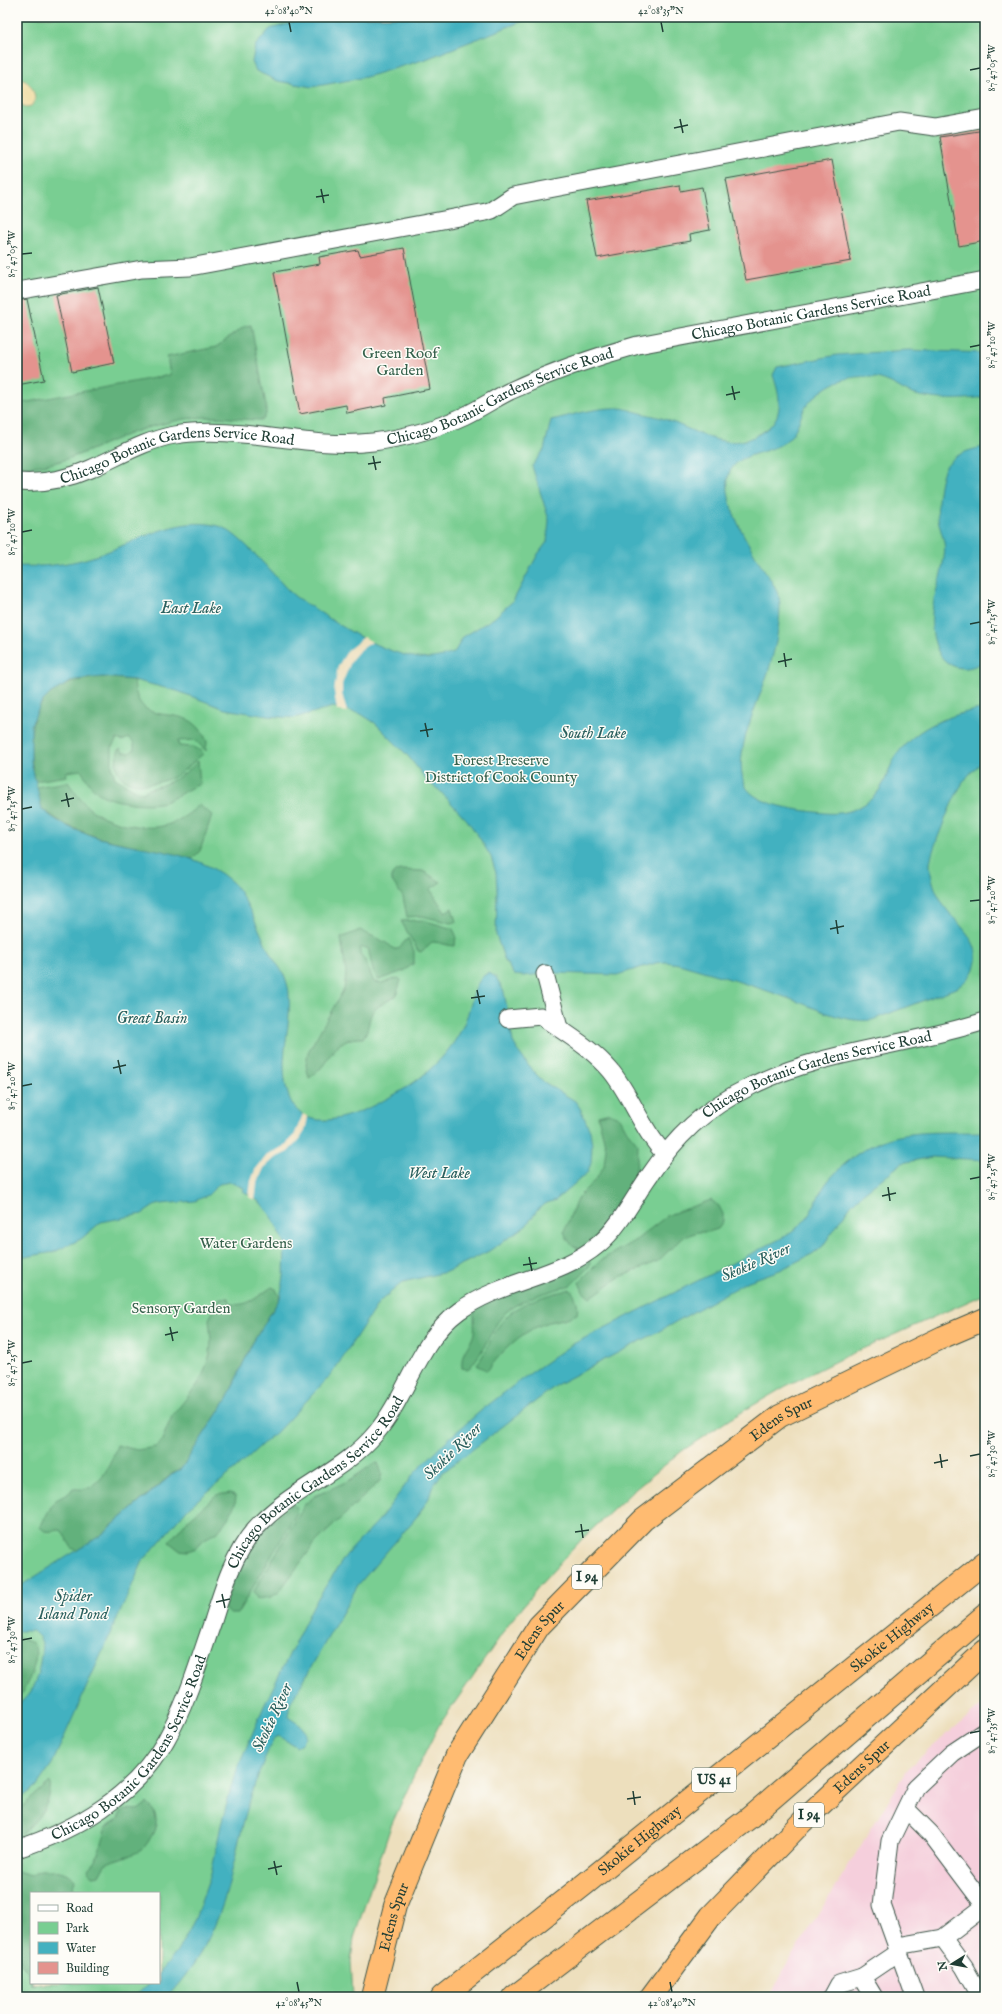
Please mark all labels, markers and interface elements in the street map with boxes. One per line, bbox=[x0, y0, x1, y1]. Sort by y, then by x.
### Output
text: 42°08'40"N bbox=[265, 5, 313, 18]
text: 42°08'35"N bbox=[638, 5, 684, 18]
text: 87°47'05"W bbox=[986, 44, 999, 91]
text: 87°47'05"W bbox=[6, 230, 19, 277]
street label: Chicago Botanic Gardens Service Road bbox=[690, 281, 933, 344]
text: 87°47'10"W bbox=[986, 321, 999, 368]
street label: Chicago Botanic Gardens Service Road bbox=[385, 343, 616, 449]
park label: Green Roof Garden bbox=[362, 344, 440, 380]
street label: Chicago Botanic Gardens Service Road bbox=[58, 423, 296, 488]
text: 87°47'10"W bbox=[6, 508, 19, 555]
water label: East Lake bbox=[160, 599, 222, 619]
text: 87°47'15"W bbox=[986, 599, 999, 645]
water label: South Lake bbox=[560, 724, 627, 744]
park label: Forest Preserve District of Cook County bbox=[425, 751, 578, 787]
text: 87°47'15"W bbox=[6, 786, 19, 832]
text: 87°47'20"W bbox=[986, 876, 999, 924]
water label: Great Basin bbox=[116, 1009, 188, 1029]
street label: Chicago Botanic Gardens Service Road bbox=[698, 1026, 934, 1123]
text: 87°47'20"W bbox=[6, 1062, 19, 1110]
text: 87°47'25"W bbox=[986, 1153, 999, 1200]
water label: West Lake bbox=[408, 1164, 470, 1184]
park label: Water Gardens bbox=[200, 1234, 292, 1253]
water label: Skokie River bbox=[718, 1238, 795, 1287]
park label: Sensory Garden bbox=[132, 1299, 230, 1318]
text: 87°47'25"W bbox=[6, 1339, 19, 1386]
street label: Chicago Botanic Gardens Service Road bbox=[223, 1392, 408, 1572]
street label: Edens Spur bbox=[746, 1392, 816, 1445]
water label: Skokie River bbox=[420, 1418, 488, 1485]
text: 87°47'30"W bbox=[986, 1430, 999, 1477]
road number: I 94 bbox=[572, 1565, 602, 1589]
water label: Spider Island Pond bbox=[37, 1587, 109, 1625]
street label: Edens Spur bbox=[510, 1596, 569, 1664]
street label: Skokie Highway bbox=[846, 1597, 938, 1677]
text: 87°47'30"W bbox=[6, 1616, 19, 1663]
street label: Chicago Botanic Gardens Service Road bbox=[48, 1652, 211, 1844]
water label: Skokie River bbox=[248, 1679, 298, 1756]
text: 87°47'35"W bbox=[986, 1708, 999, 1754]
street label: Edens Spur bbox=[829, 1735, 894, 1798]
road number: US 41 bbox=[692, 1768, 736, 1792]
street label: Skokie Highway bbox=[594, 1800, 686, 1880]
road number: I 94 bbox=[794, 1803, 824, 1827]
street label: Edens Spur bbox=[374, 1879, 413, 1953]
legend bbox=[30, 1892, 160, 1984]
text: Road bbox=[66, 1901, 94, 1916]
text: Park bbox=[66, 1921, 89, 1936]
text: Water bbox=[66, 1941, 97, 1956]
north arrow bbox=[932, 1944, 972, 1984]
text: N bbox=[935, 1959, 951, 1973]
text: Building bbox=[66, 1961, 110, 1976]
text: 42°08'45"N bbox=[276, 1997, 323, 2010]
text: 42°08'40"N bbox=[648, 1997, 696, 2010]

